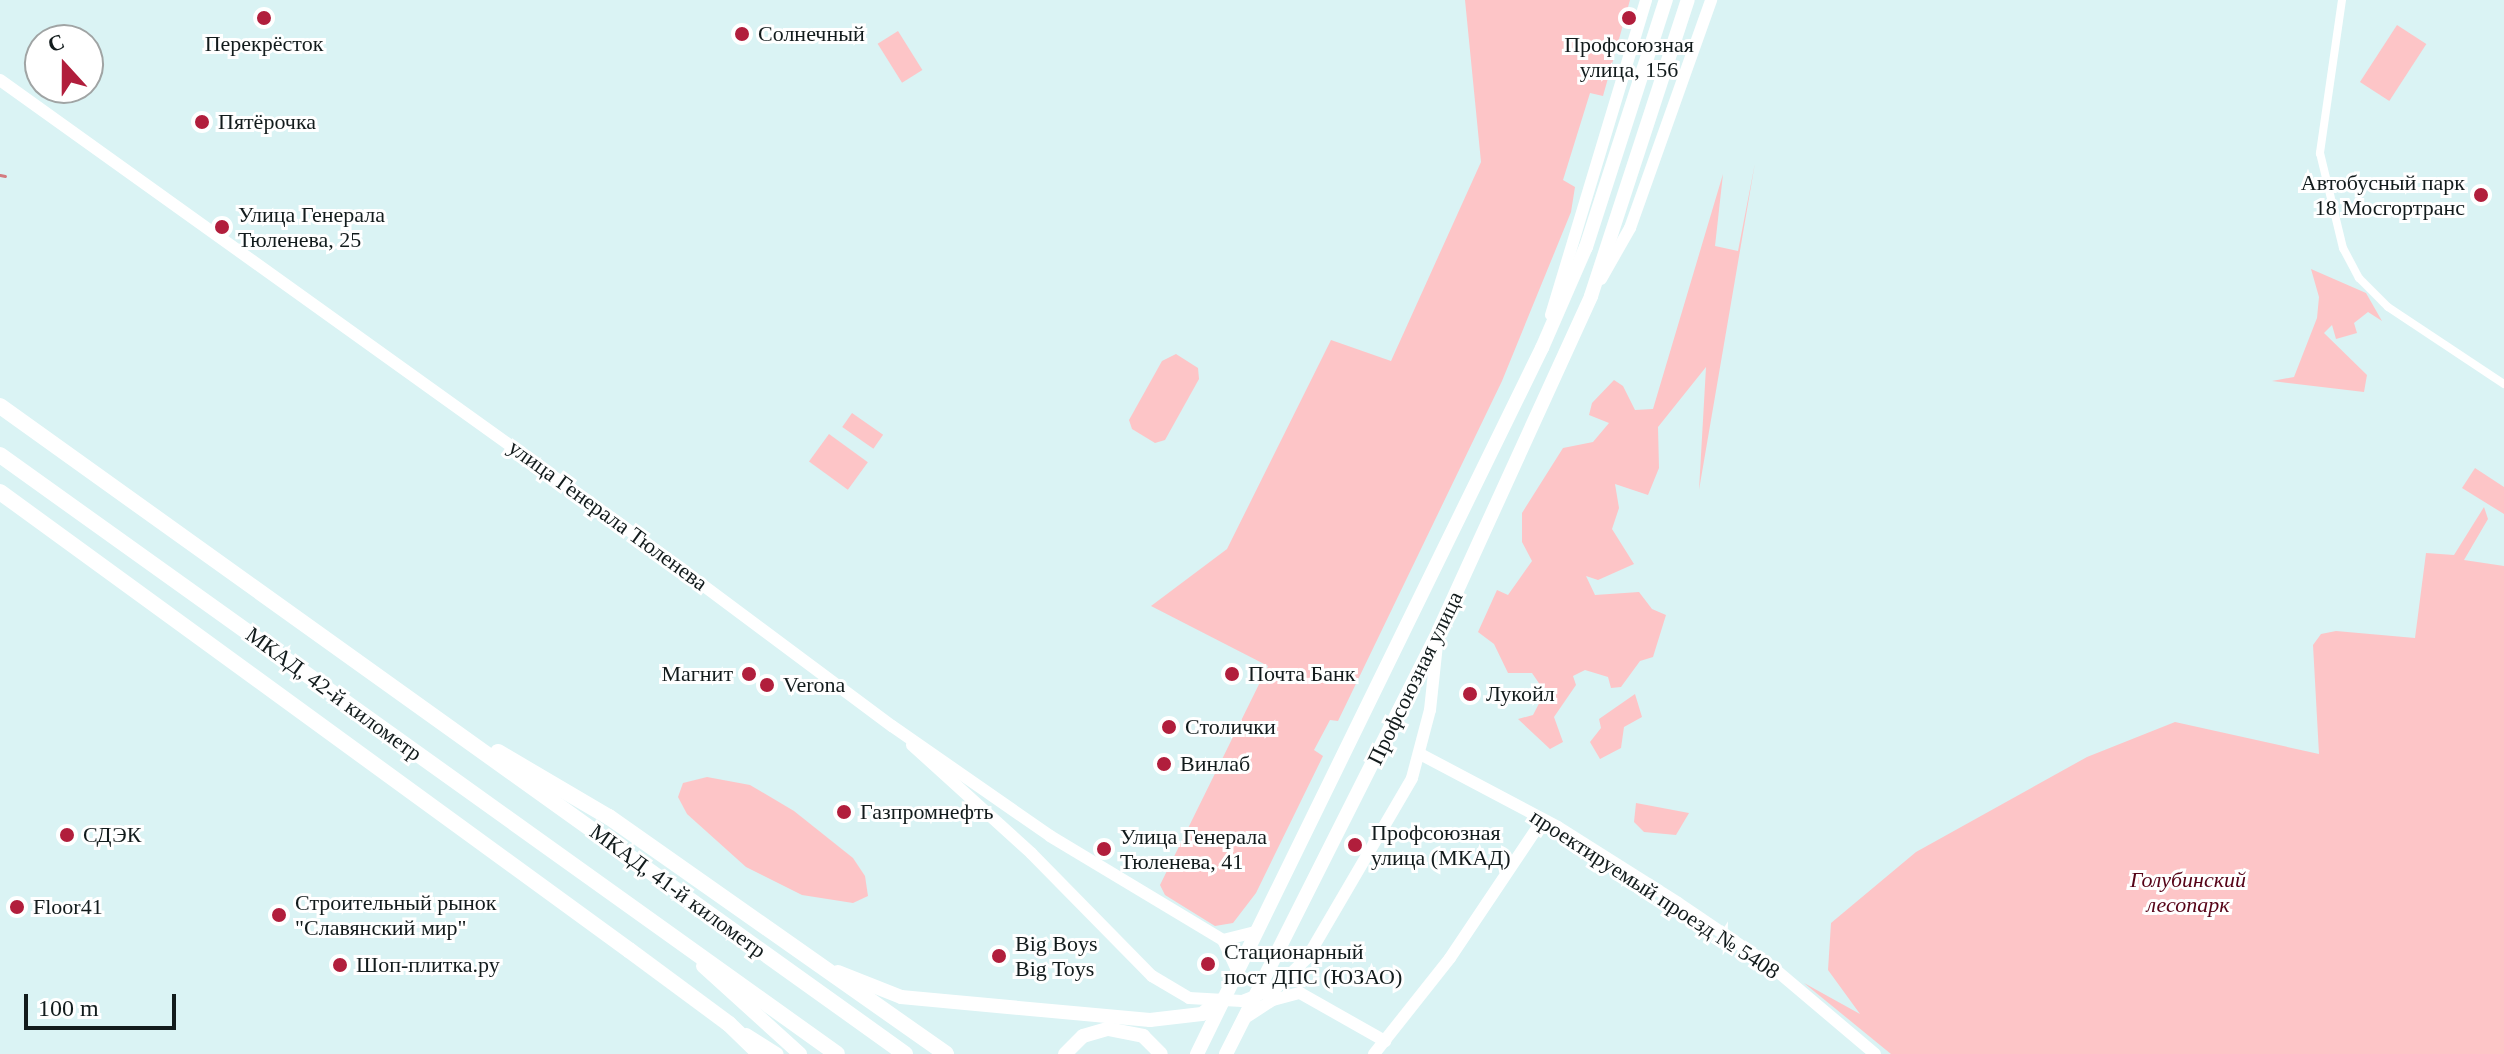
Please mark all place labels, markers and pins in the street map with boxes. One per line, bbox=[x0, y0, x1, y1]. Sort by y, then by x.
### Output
marker: Перекрёсток bbox=[255, 9, 273, 27]
marker: Профсоюзная улица, 156 bbox=[1620, 9, 1638, 27]
place label: Солнечный bbox=[758, 21, 865, 47]
marker: Солнечный bbox=[733, 25, 751, 43]
place label: Перекрёсток bbox=[205, 31, 323, 57]
place label: Профсоюзная улица, 156 bbox=[1564, 31, 1694, 82]
place label: Пятёрочка bbox=[218, 109, 316, 135]
marker: Пятёрочка bbox=[193, 113, 211, 131]
place label: Автобусный парк 18 Мосгортранс bbox=[2301, 169, 2465, 220]
marker: Автобусный парк 18 Мосгортранс bbox=[2472, 186, 2490, 204]
place label: Улица Генерала Тюленева, 25 bbox=[238, 201, 385, 252]
marker: Улица Генерала Тюленева, 25 bbox=[213, 218, 231, 236]
place label: Магнит bbox=[661, 661, 733, 687]
place label: Почта Банк bbox=[1248, 661, 1355, 687]
marker: Магнит bbox=[740, 665, 758, 683]
marker: Почта Банк bbox=[1223, 665, 1241, 683]
place label: Verona bbox=[783, 672, 845, 698]
marker: Verona bbox=[758, 676, 776, 694]
place label: Лукойл bbox=[1486, 681, 1555, 707]
marker: Лукойл bbox=[1461, 685, 1479, 703]
place label: Столички bbox=[1185, 714, 1276, 740]
marker: Столички bbox=[1160, 718, 1178, 736]
place label: Винлаб bbox=[1180, 751, 1250, 777]
marker: Винлаб bbox=[1155, 755, 1173, 773]
place label: Газпромнефть bbox=[860, 799, 994, 825]
marker: Газпромнефть bbox=[835, 803, 853, 821]
place label: Профсоюзная улица (МКАД) bbox=[1371, 819, 1511, 870]
place label: СДЭК bbox=[83, 822, 141, 848]
place label: Улица Генерала Тюленева, 41 bbox=[1120, 823, 1267, 874]
marker: СДЭК bbox=[58, 826, 76, 844]
marker: Профсоюзная улица (МКАД) bbox=[1346, 836, 1364, 854]
marker: Улица Генерала Тюленева, 41 bbox=[1095, 840, 1113, 858]
place label: Строительный рынок "Славянский мир" bbox=[295, 889, 497, 940]
place label: Floor41 bbox=[33, 894, 103, 920]
marker: Floor41 bbox=[8, 898, 26, 916]
marker: Строительный рынок "Славянский мир" bbox=[270, 906, 288, 924]
place label: Big Boys Big Toys bbox=[1015, 930, 1098, 982]
place label: Стационарный пост ДПС (ЮЗАО) bbox=[1224, 938, 1402, 990]
marker: Big Boys Big Toys bbox=[990, 947, 1008, 965]
place label: Шоп-плитка.ру bbox=[356, 952, 500, 978]
marker: Стационарный пост ДПС (ЮЗАО) bbox=[1199, 955, 1217, 973]
marker: Шоп-плитка.ру bbox=[331, 956, 349, 974]

